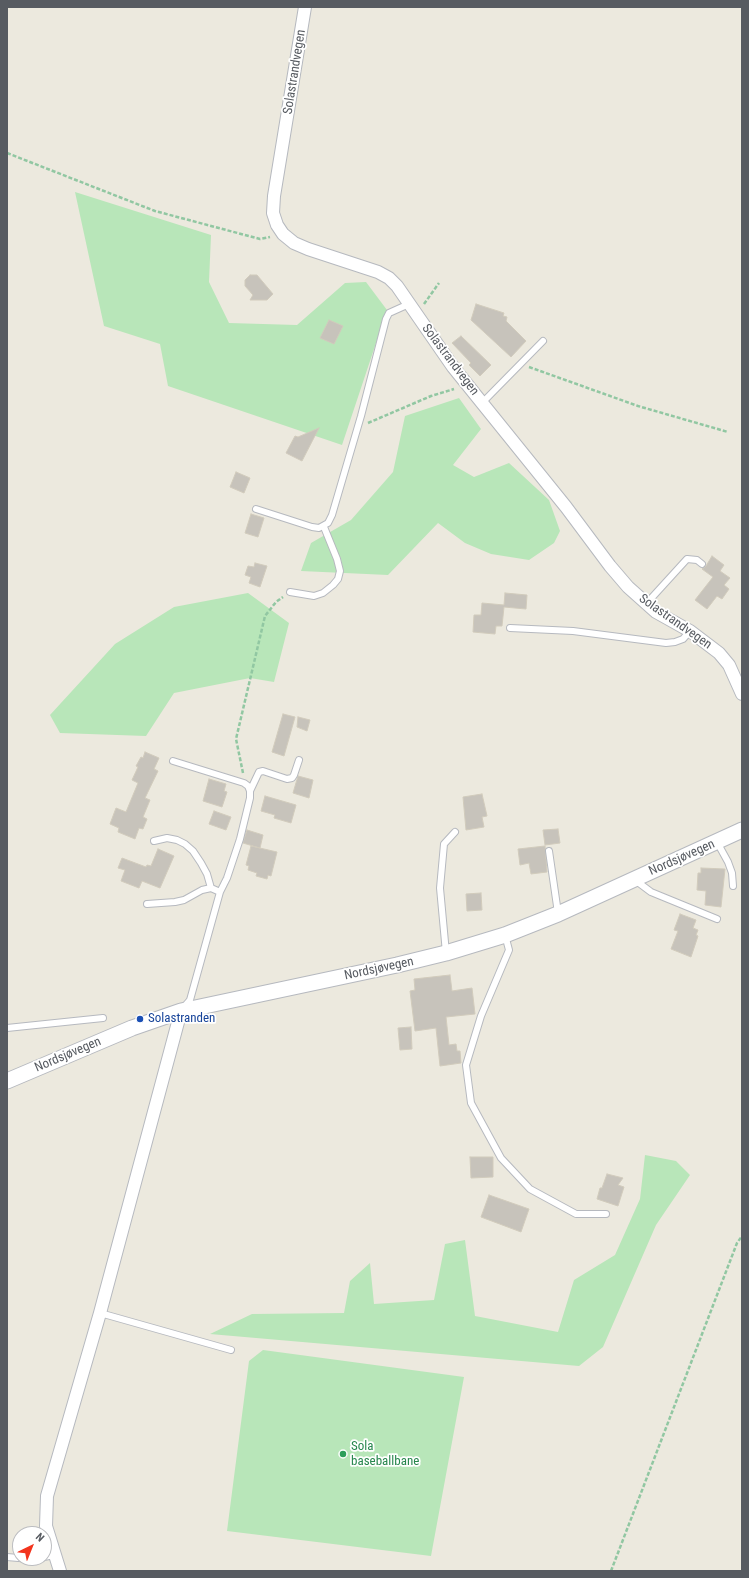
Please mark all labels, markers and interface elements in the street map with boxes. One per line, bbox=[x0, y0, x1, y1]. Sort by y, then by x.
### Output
street label: Solastrandvegen bbox=[281, 29, 309, 115]
street label: Solastrandvegen bbox=[418, 321, 482, 399]
street label: Solastrandvegen bbox=[636, 591, 714, 653]
street label: Nordsjøvegen bbox=[647, 837, 717, 879]
street label: Nordsjøvegen bbox=[343, 954, 415, 984]
place label: Solastranden bbox=[148, 1011, 215, 1027]
marker: Solastranden bbox=[135, 1014, 145, 1024]
street label: Nordsjøvegen bbox=[32, 1034, 104, 1076]
place label: Sola baseballbane bbox=[351, 1439, 419, 1470]
marker: Sola baseballbane bbox=[338, 1449, 348, 1459]
north arrow bbox=[12, 1526, 52, 1566]
text: N bbox=[33, 1531, 47, 1545]

